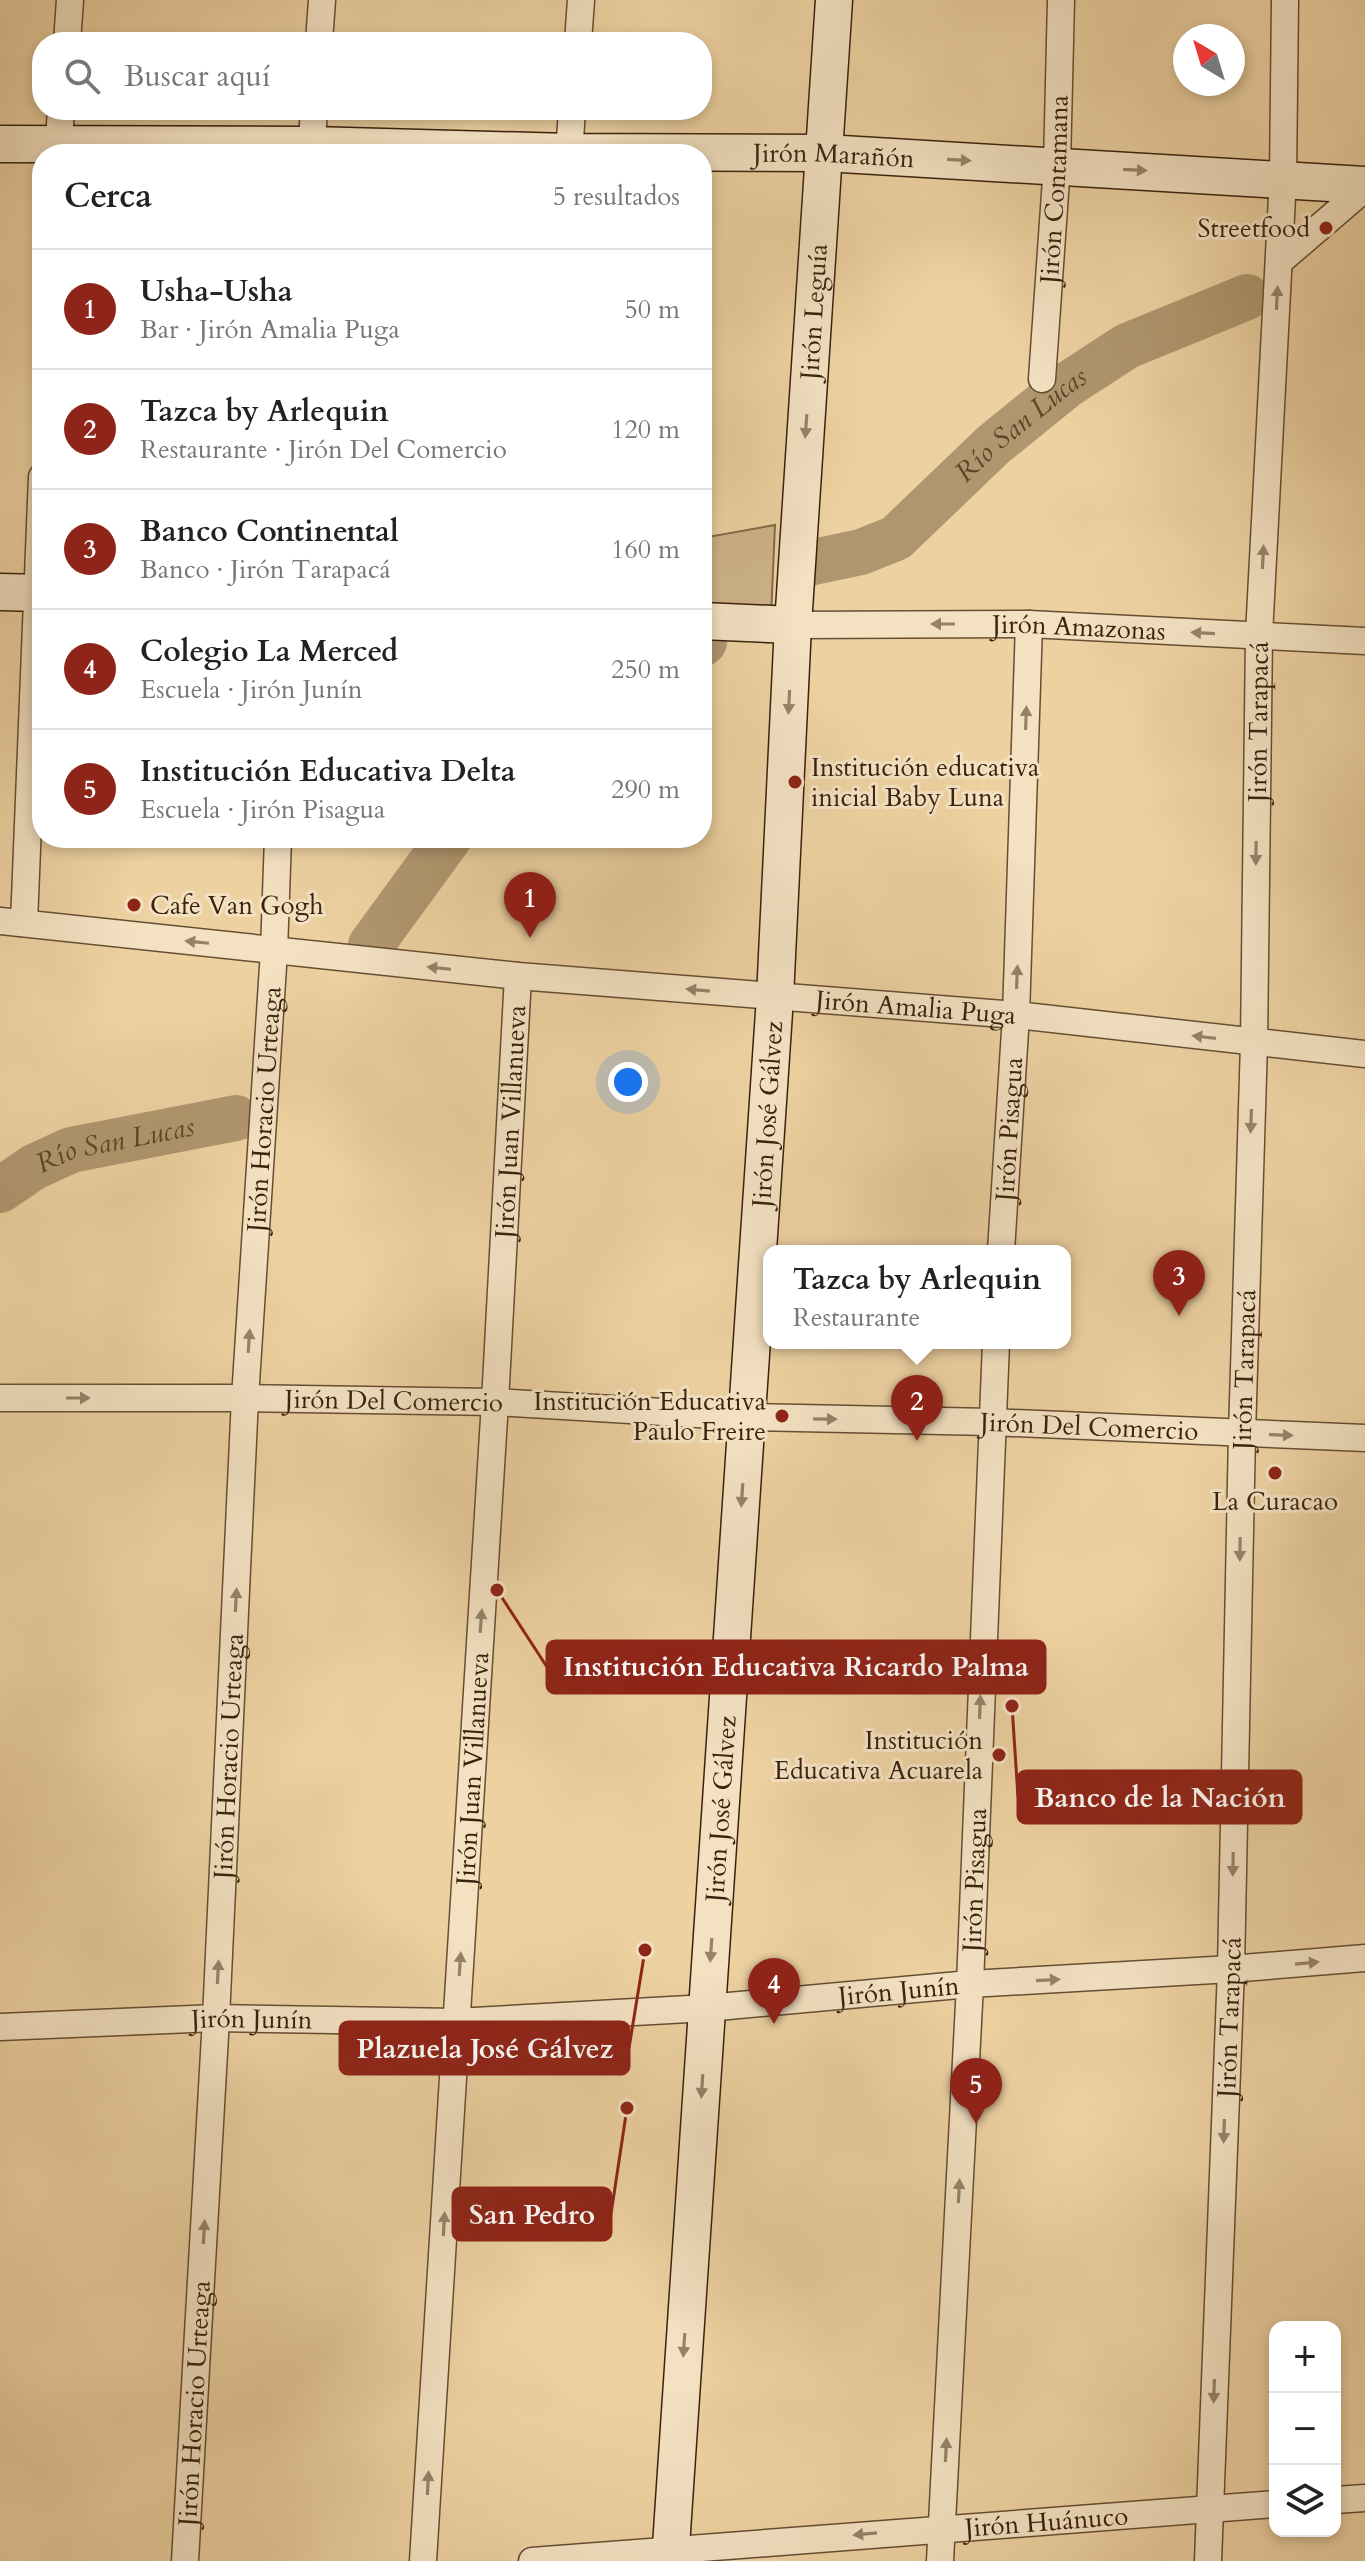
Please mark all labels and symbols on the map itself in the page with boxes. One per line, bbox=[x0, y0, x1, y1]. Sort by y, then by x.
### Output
north arrow bbox=[1173, 24, 1245, 96]
street label: Jirón Contamana bbox=[1031, 95, 1076, 289]
street label: Jirón Marañón bbox=[749, 135, 916, 176]
one-way arrow bbox=[947, 154, 972, 167]
one-way arrow bbox=[1123, 163, 1148, 176]
place label: Streetfood bbox=[1198, 211, 1310, 246]
marker: Streetfood bbox=[1317, 219, 1335, 237]
street label: Jirón Leguía bbox=[791, 242, 835, 385]
one-way arrow bbox=[1271, 285, 1284, 310]
water label: Río San Lucas bbox=[946, 358, 1095, 491]
one-way arrow bbox=[799, 414, 812, 439]
one-way arrow bbox=[1257, 544, 1270, 569]
street label: Jirón Amazonas bbox=[988, 606, 1167, 648]
one-way arrow bbox=[930, 618, 955, 630]
one-way arrow bbox=[1190, 626, 1215, 639]
street label: Jirón Tarapacá bbox=[1239, 641, 1276, 806]
one-way arrow bbox=[783, 690, 796, 715]
one-way arrow bbox=[1019, 705, 1032, 730]
place label: Institución educativa inicial Baby Luna bbox=[811, 750, 1039, 815]
marker: Institución educativa inicial Baby Luna bbox=[786, 773, 804, 791]
one-way arrow bbox=[1250, 841, 1263, 866]
pin: 1 bbox=[504, 872, 556, 938]
place label: Cafe Van Gogh bbox=[150, 888, 323, 923]
marker: Cafe Van Gogh bbox=[125, 896, 143, 914]
one-way arrow bbox=[184, 936, 209, 949]
one-way arrow bbox=[426, 961, 451, 974]
one-way arrow bbox=[1011, 964, 1024, 989]
street label: Jirón Amalia Puga bbox=[810, 982, 1017, 1032]
one-way arrow bbox=[685, 983, 710, 996]
street label: Jirón Horacio Urteaga bbox=[238, 985, 289, 1237]
street label: Jirón Juan Villanueva bbox=[486, 1004, 534, 1243]
street label: Jirón José Gálvez bbox=[743, 1019, 791, 1213]
one-way arrow bbox=[1191, 1030, 1216, 1043]
street label: Jirón Pisagua bbox=[986, 1056, 1031, 1206]
your location bbox=[608, 1062, 648, 1102]
water label: Río San Lucas bbox=[30, 1107, 198, 1183]
one-way arrow bbox=[1245, 1109, 1258, 1134]
pin: 3 bbox=[1153, 1250, 1205, 1316]
street label: Jirón Tarapacá bbox=[1224, 1289, 1264, 1454]
one-way arrow bbox=[243, 1328, 256, 1353]
pin: 2 bbox=[891, 1375, 943, 1441]
street label: Jirón Del Comercio bbox=[280, 1381, 504, 1420]
place label: Institución Educativa Paulo Freire bbox=[533, 1384, 766, 1449]
one-way arrow bbox=[66, 1392, 91, 1404]
street label: Jirón Del Comercio bbox=[976, 1404, 1199, 1448]
marker: Institución Educativa Paulo Freire bbox=[773, 1407, 791, 1425]
one-way arrow bbox=[813, 1412, 838, 1425]
one-way arrow bbox=[1269, 1429, 1294, 1442]
marker: La Curacao bbox=[1266, 1464, 1284, 1482]
one-way arrow bbox=[735, 1483, 748, 1508]
place label: La Curacao bbox=[1212, 1484, 1338, 1519]
one-way arrow bbox=[1234, 1537, 1246, 1562]
one-way arrow bbox=[229, 1587, 242, 1612]
one-way arrow bbox=[475, 1608, 488, 1633]
street label: Jirón Horacio Urteaga bbox=[205, 1632, 251, 1884]
callout: Institución Educativa Ricardo Palma bbox=[547, 1641, 1045, 1693]
text: Institución Educativa Ricardo Palma bbox=[563, 1648, 1029, 1686]
street label: Jirón Juan Villanueva bbox=[447, 1651, 497, 1890]
one-way arrow bbox=[974, 1694, 987, 1719]
street label: Jirón José Gálvez bbox=[697, 1714, 744, 1907]
place label: Institución Educativa Acuarela bbox=[774, 1723, 983, 1788]
marker: Institución Educativa Acuarela bbox=[990, 1746, 1008, 1764]
callout: Banco de la Nación bbox=[1018, 1771, 1301, 1823]
text: Banco de la Nación bbox=[1034, 1779, 1286, 1817]
street label: Jirón Pisagua bbox=[954, 1807, 995, 1957]
one-way arrow bbox=[1227, 1852, 1240, 1877]
street label: Jirón Tarapacá bbox=[1208, 1937, 1249, 2102]
one-way arrow bbox=[704, 1938, 717, 1963]
one-way arrow bbox=[453, 1951, 466, 1976]
one-way arrow bbox=[1295, 1956, 1320, 1969]
pin: 4 bbox=[748, 1958, 800, 2024]
one-way arrow bbox=[212, 1959, 225, 1984]
street label: Jirón Junín bbox=[833, 1968, 961, 2014]
one-way arrow bbox=[1036, 1973, 1061, 1986]
street label: Jirón Junín bbox=[186, 2000, 313, 2037]
callout: Plazuela José Gálvez bbox=[340, 2022, 629, 2074]
text: Plazuela José Gálvez bbox=[357, 2030, 614, 2068]
pin: 5 bbox=[950, 2058, 1002, 2124]
one-way arrow bbox=[695, 2074, 708, 2099]
one-way arrow bbox=[1218, 2119, 1231, 2144]
one-way arrow bbox=[953, 2178, 966, 2203]
callout: San Pedro bbox=[453, 2188, 611, 2240]
text: San Pedro bbox=[469, 2196, 595, 2234]
one-way arrow bbox=[438, 2211, 451, 2236]
one-way arrow bbox=[197, 2219, 210, 2244]
street label: Jirón Horacio Urteaga bbox=[169, 2279, 218, 2531]
one-way arrow bbox=[678, 2333, 691, 2358]
one-way arrow bbox=[1207, 2379, 1220, 2404]
one-way arrow bbox=[940, 2437, 953, 2462]
one-way arrow bbox=[422, 2470, 435, 2495]
street label: Jirón Huánuco bbox=[960, 2498, 1129, 2546]
one-way arrow bbox=[852, 2528, 877, 2541]

